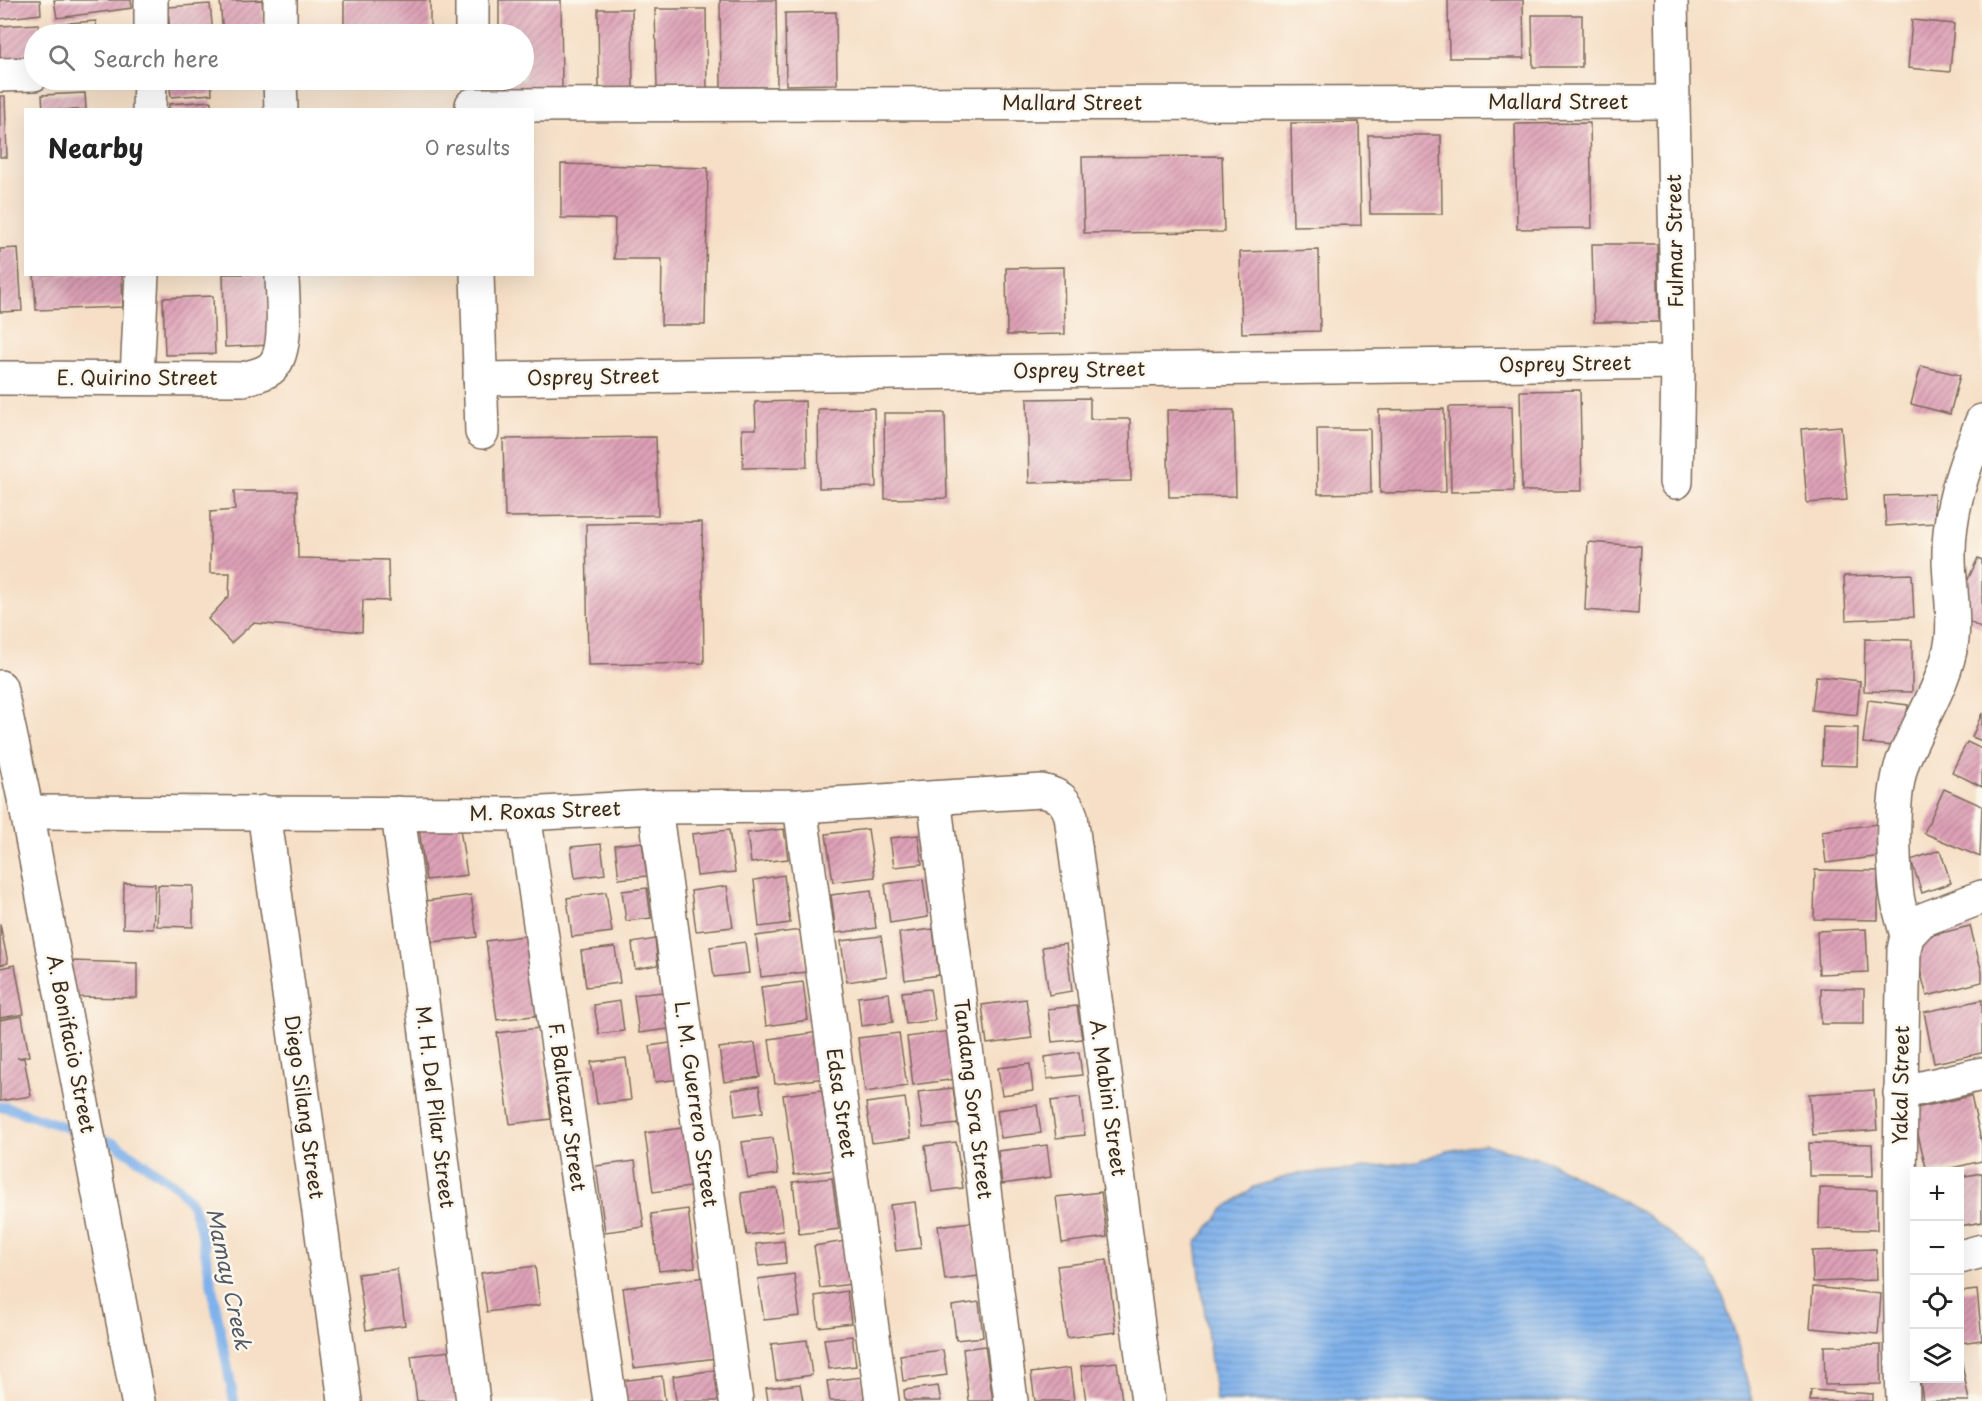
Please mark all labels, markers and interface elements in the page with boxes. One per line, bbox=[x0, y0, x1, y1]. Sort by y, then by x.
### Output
search box bbox=[24, 24, 534, 90]
icon: search bbox=[45, 41, 78, 74]
text: Search here bbox=[93, 41, 219, 74]
street label: Mallard Street bbox=[1488, 86, 1628, 116]
street label: Mallard Street bbox=[1002, 87, 1142, 117]
text: Nearby bbox=[48, 128, 143, 167]
text: 0 results bbox=[425, 132, 510, 162]
street label: Fulmar Street bbox=[1658, 174, 1690, 308]
street label: Osprey Street bbox=[1498, 347, 1631, 379]
street label: Osprey Street bbox=[1012, 353, 1145, 385]
street label: Osprey Street bbox=[526, 360, 659, 392]
street label: E. Quirino Street bbox=[57, 362, 217, 392]
street label: M. Roxas Street bbox=[469, 792, 621, 828]
street label: A. Bonifacio Street bbox=[40, 952, 104, 1136]
street label: Tandang Sora Street bbox=[947, 997, 1001, 1201]
street label: L. M. Guerrero Street bbox=[668, 999, 726, 1209]
street label: M. H. Del Pilar Street bbox=[409, 1004, 463, 1210]
street label: Diego Silang Street bbox=[277, 1013, 333, 1201]
street label: A. Mabini Street bbox=[1083, 1018, 1135, 1178]
street label: F. Baltazar Street bbox=[541, 1021, 595, 1193]
street label: Yakal Street bbox=[1884, 1025, 1916, 1145]
street label: Edsa Street bbox=[819, 1046, 865, 1160]
map controls bbox=[1910, 1167, 1964, 1383]
button: + bbox=[1910, 1167, 1964, 1221]
water label: Mamay Creek bbox=[199, 1205, 261, 1353]
button: − bbox=[1910, 1221, 1964, 1275]
button: locate bbox=[1910, 1275, 1964, 1329]
button: layers bbox=[1910, 1329, 1964, 1383]

